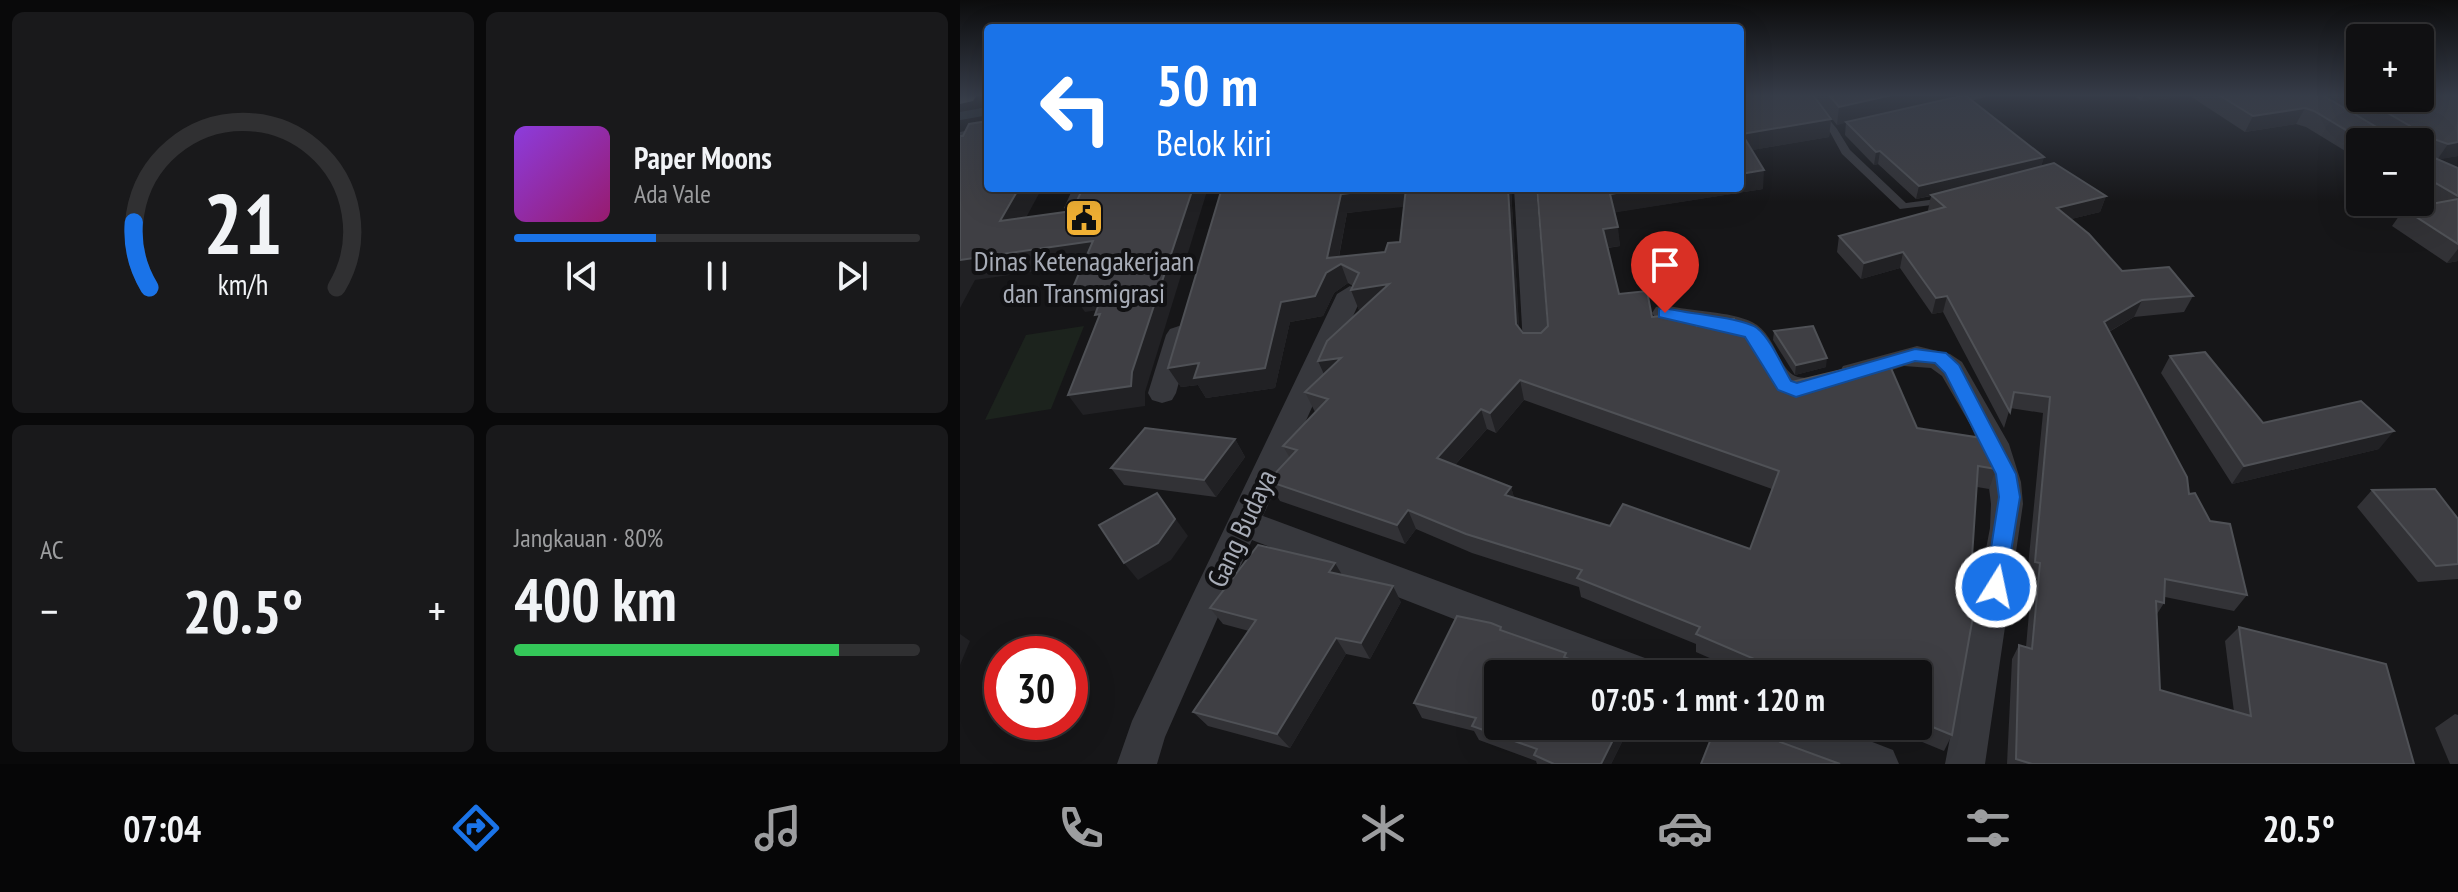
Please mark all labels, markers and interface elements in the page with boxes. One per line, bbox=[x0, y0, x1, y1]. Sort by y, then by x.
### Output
map controls bbox=[2346, 24, 2434, 216]
button: + bbox=[2346, 24, 2434, 112]
text: 50 m bbox=[1156, 49, 1258, 121]
icon: left bbox=[1024, 56, 1128, 160]
text: Belok kiri bbox=[1156, 119, 1272, 166]
button: − bbox=[2346, 128, 2434, 216]
text: Paper Moons bbox=[634, 138, 772, 177]
text: 21 bbox=[203, 169, 283, 277]
text: Ada Vale bbox=[634, 177, 711, 210]
public building icon: Dinas Ketenagakerjaan dan Transmigrasi bbox=[1063, 197, 1105, 239]
pin bbox=[1631, 231, 1699, 313]
place label: Dinas Ketenagakerjaan dan Transmigrasi bbox=[974, 242, 1194, 311]
icon: arrive bbox=[1643, 243, 1687, 287]
icon: previous bbox=[560, 254, 604, 298]
icon: pause bbox=[695, 254, 739, 298]
icon: next bbox=[830, 254, 874, 298]
text: km/h bbox=[218, 266, 268, 303]
street label: Gang Budaya bbox=[1198, 463, 1284, 593]
text: Jangkauan · 80% bbox=[514, 521, 663, 554]
text: AC bbox=[40, 533, 64, 566]
position arrow bbox=[1954, 545, 2038, 629]
text: 400 km bbox=[514, 560, 677, 638]
text: 20.5° bbox=[183, 572, 303, 650]
text: − bbox=[40, 582, 58, 639]
text: + bbox=[428, 582, 446, 639]
speed limit sign: 30 bbox=[984, 636, 1088, 740]
text: 07:05 · 1 mnt · 120 m bbox=[1591, 680, 1825, 719]
icon: directions bbox=[448, 800, 504, 856]
icon: music bbox=[750, 800, 806, 856]
icon: phone bbox=[1053, 800, 1109, 856]
icon: climate bbox=[1355, 800, 1411, 856]
icon: car bbox=[1657, 800, 1713, 856]
icon: filters bbox=[1960, 800, 2016, 856]
text: 07:04 bbox=[123, 805, 201, 852]
text: 20.5° bbox=[2262, 805, 2335, 852]

